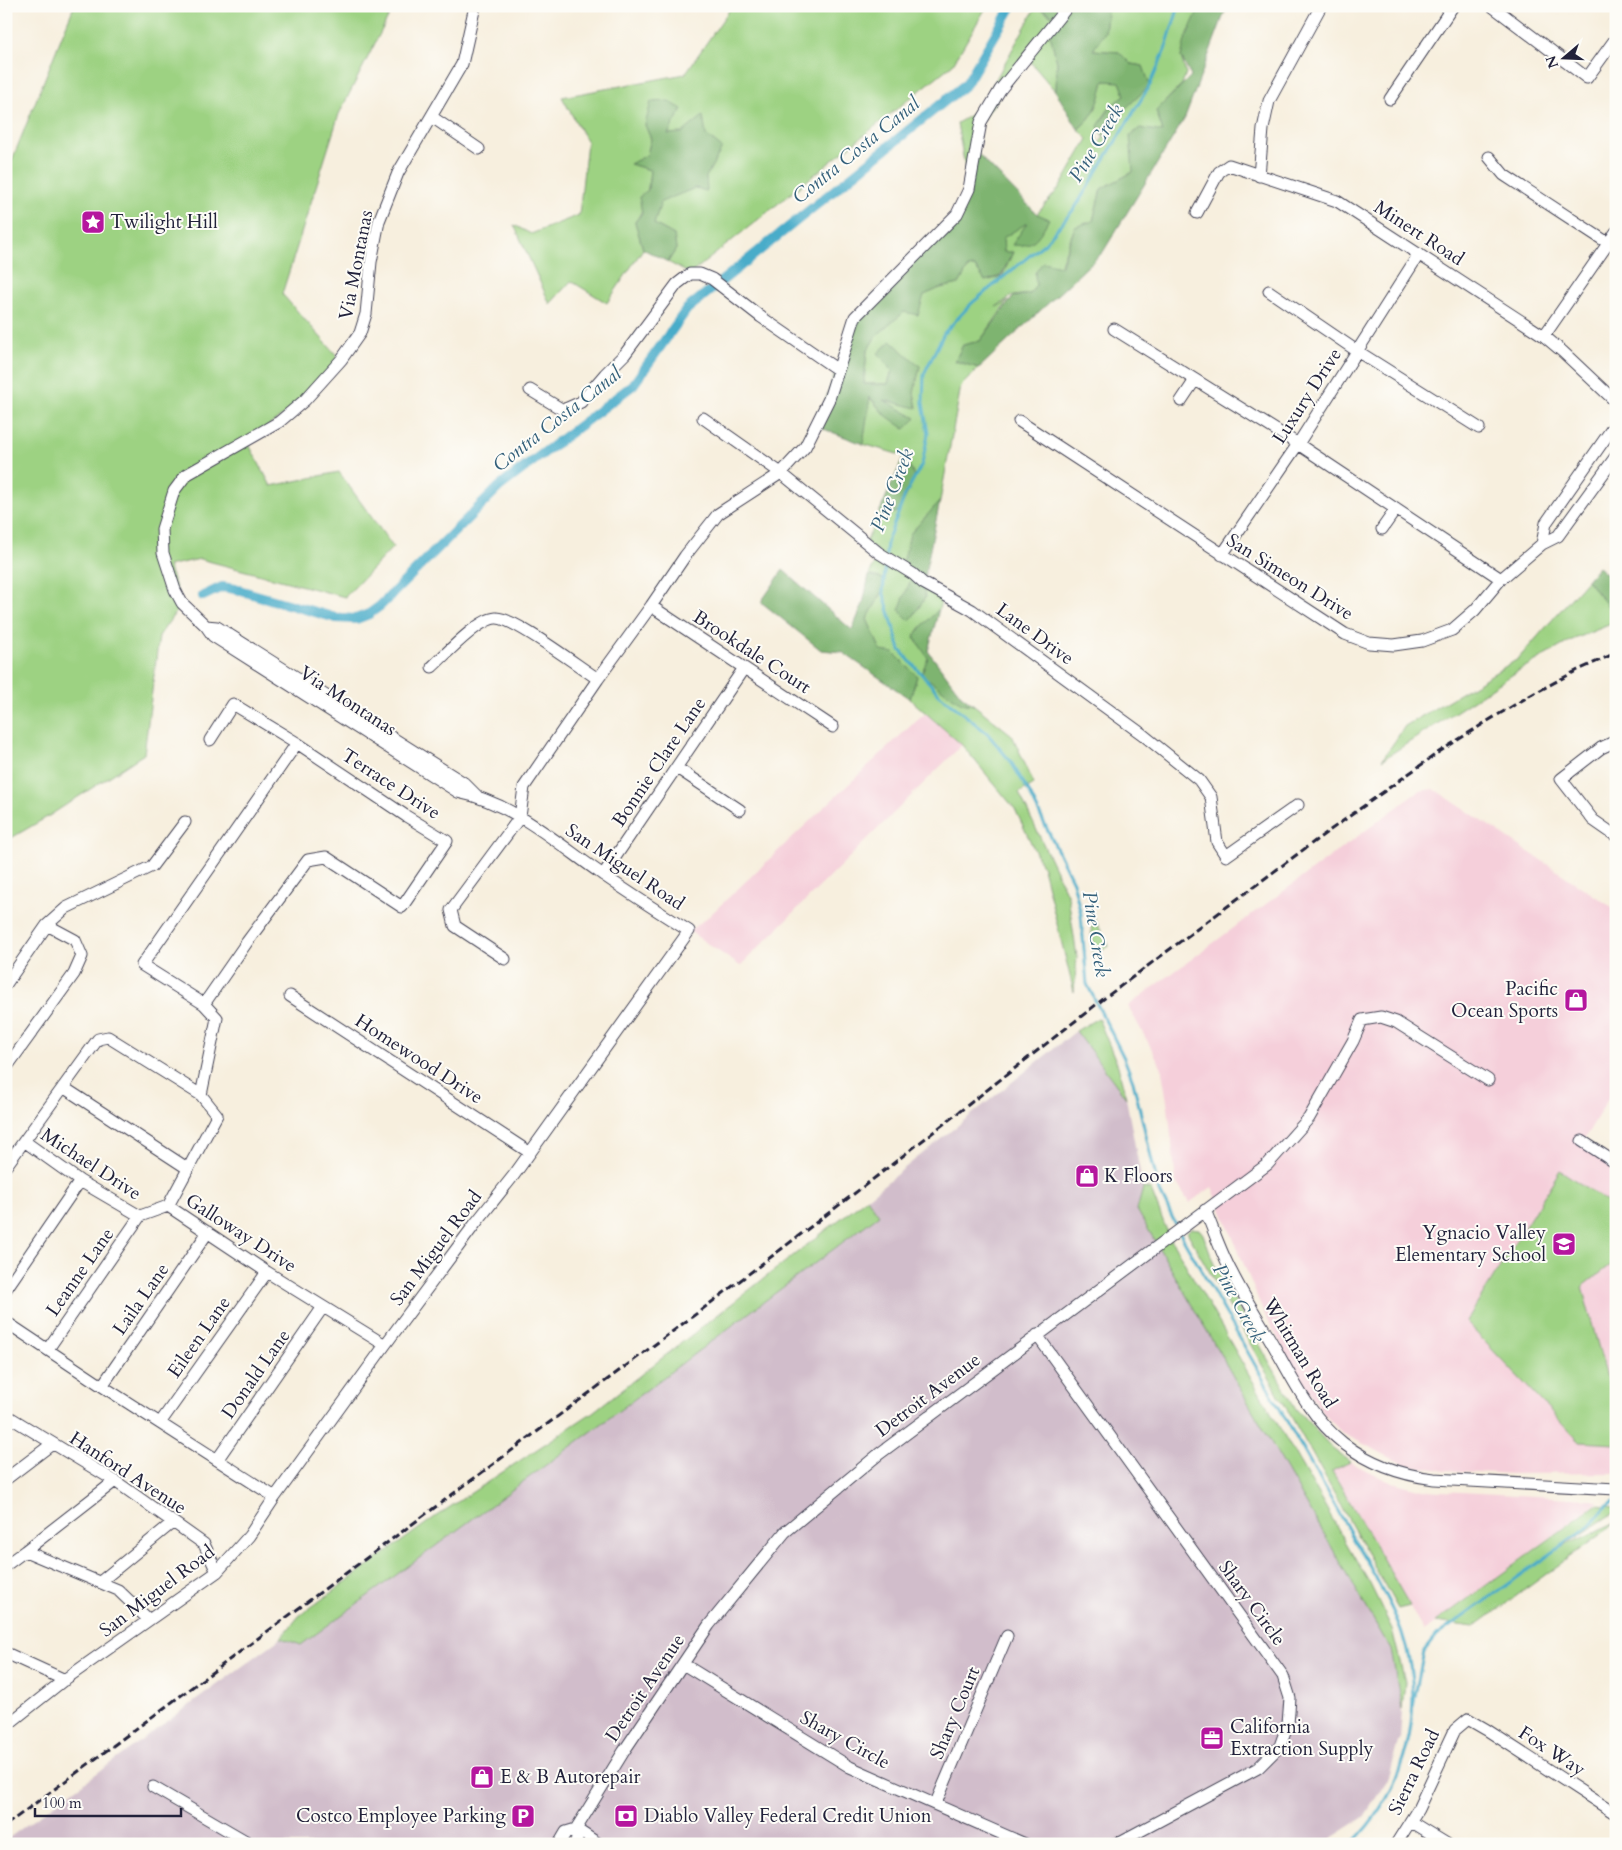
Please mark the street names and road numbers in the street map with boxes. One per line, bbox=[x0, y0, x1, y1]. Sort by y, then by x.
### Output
street label: Minert Road bbox=[1369, 194, 1469, 272]
street label: Via Montanas bbox=[333, 208, 379, 322]
street label: Luxury Drive bbox=[1266, 343, 1348, 449]
street label: San Simeon Drive bbox=[1221, 527, 1359, 627]
street label: Lane Drive bbox=[991, 597, 1079, 671]
street label: Brookdale Court bbox=[688, 604, 816, 700]
street label: Via Montanas bbox=[294, 660, 402, 742]
street label: Bonnie Clare Lane bbox=[606, 692, 712, 832]
street label: Terrace Drive bbox=[337, 742, 445, 826]
street label: San Miguel Road bbox=[560, 818, 690, 916]
street label: Homewood Drive bbox=[350, 1008, 488, 1110]
street label: Michael Drive bbox=[36, 1122, 146, 1206]
street label: San Miguel Road bbox=[384, 1185, 488, 1311]
street label: Galloway Drive bbox=[180, 1187, 302, 1279]
street label: Leanne Lane bbox=[40, 1222, 120, 1322]
street label: Laila Lane bbox=[107, 1258, 175, 1340]
street label: Eileen Lane bbox=[161, 1291, 237, 1383]
street label: Whitman Road bbox=[1256, 1292, 1343, 1413]
street label: Donald Lane bbox=[216, 1324, 296, 1424]
street label: Detroit Avenue bbox=[870, 1347, 986, 1443]
street label: Hanford Avenue bbox=[64, 1425, 192, 1521]
street label: San Miguel Road bbox=[94, 1539, 220, 1643]
street label: Shary Circle bbox=[1212, 1555, 1292, 1651]
street label: Detroit Avenue bbox=[599, 1629, 691, 1747]
street label: Shary Court bbox=[924, 1663, 986, 1763]
street label: Shary Circle bbox=[795, 1705, 895, 1775]
street label: Fox Way bbox=[1514, 1720, 1590, 1782]
street label: Sierra Road bbox=[1382, 1725, 1446, 1819]

